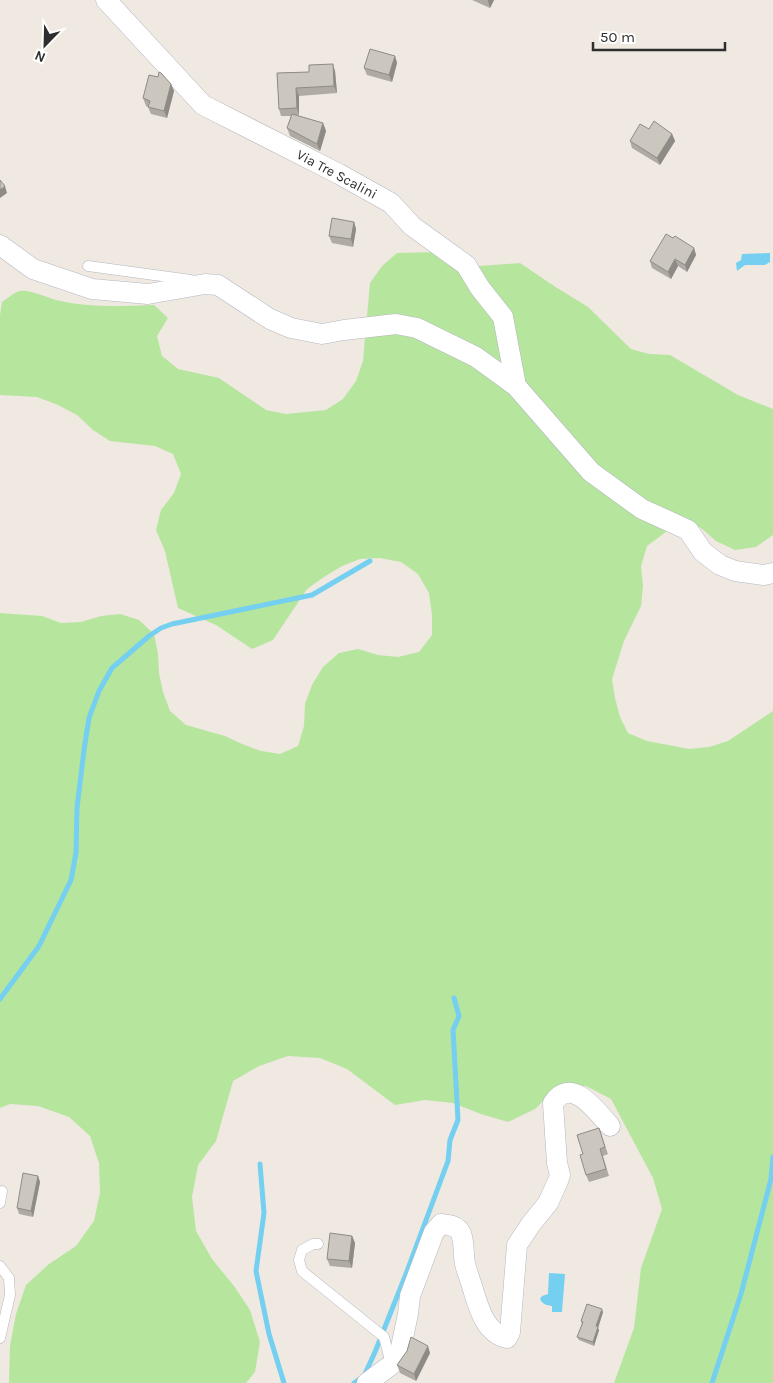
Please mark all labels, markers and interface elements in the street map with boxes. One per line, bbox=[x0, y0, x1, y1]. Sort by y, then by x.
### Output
north arrow bbox=[20, 20, 70, 70]
scale bar bbox=[593, 20, 726, 52]
text: 50 m bbox=[600, 28, 635, 46]
text: N bbox=[32, 47, 48, 66]
street label: Via Tre Scalini bbox=[294, 146, 380, 203]

